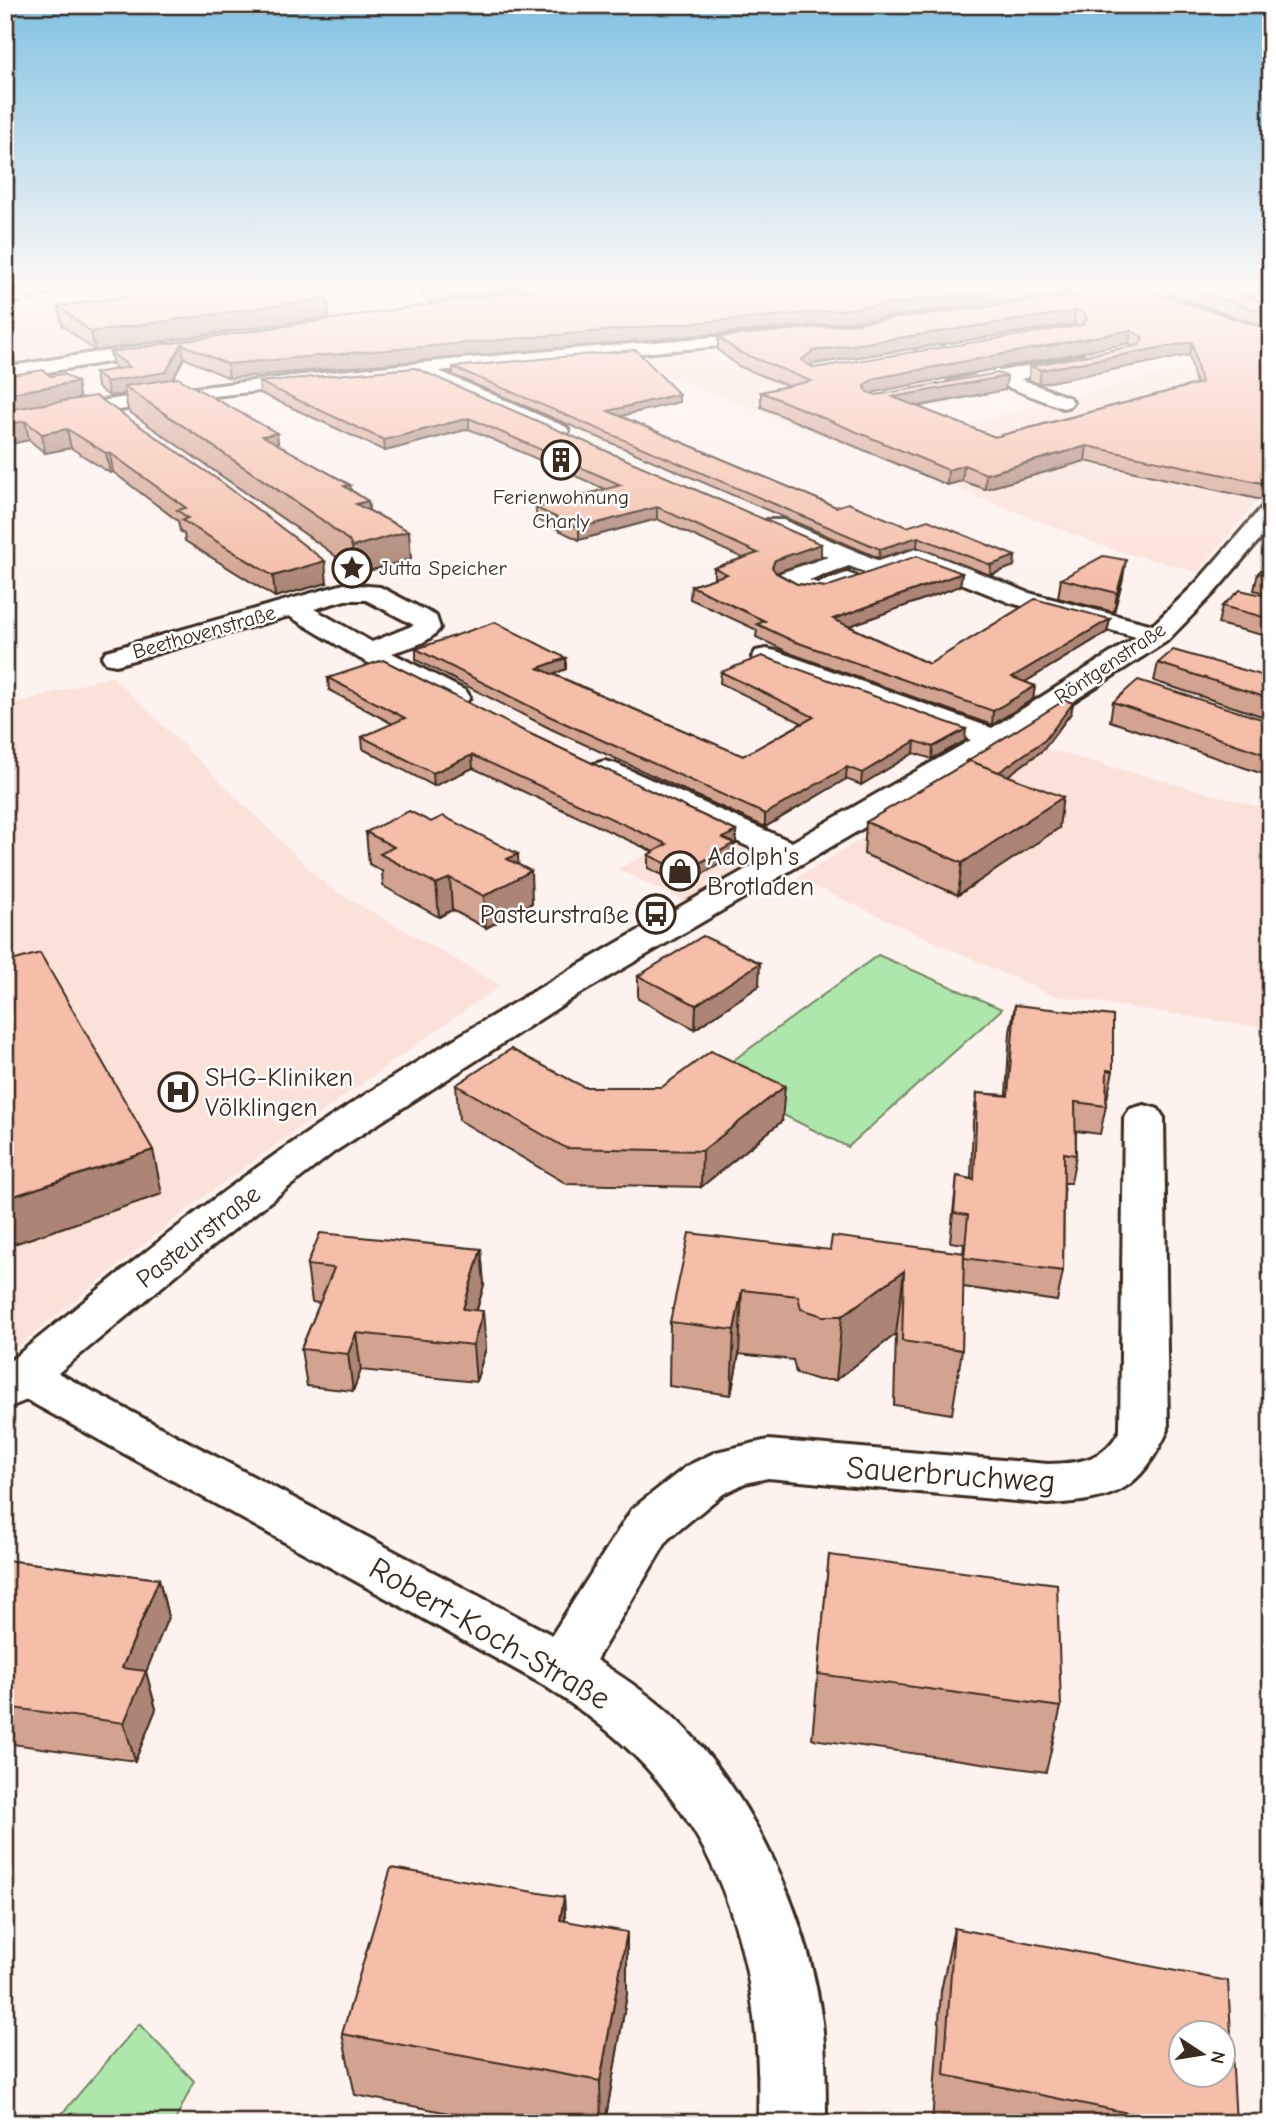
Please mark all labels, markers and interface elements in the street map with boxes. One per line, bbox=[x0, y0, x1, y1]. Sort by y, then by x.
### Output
building icon: Ferienwohnung Charly bbox=[540, 439, 582, 481]
place label: Ferienwohnung Charly bbox=[493, 485, 629, 533]
place icon: Jutta Speicher bbox=[331, 547, 373, 589]
place label: Jutta Speicher bbox=[379, 556, 508, 580]
street label: Beethovenstraße bbox=[130, 600, 278, 664]
street label: Röntgenstraße bbox=[1050, 617, 1170, 709]
place label: Adolph's Brotladen bbox=[707, 842, 814, 902]
shop icon: Adolph's Brotladen bbox=[659, 850, 701, 892]
bus stop icon: Pasteurstraße bbox=[635, 893, 677, 935]
place label: Pasteurstraße bbox=[480, 900, 629, 930]
place label: SHG-Kliniken Völklingen bbox=[205, 1063, 353, 1123]
hospital icon: SHG-Kliniken Völklingen bbox=[157, 1071, 199, 1113]
street label: Pasteurstraße bbox=[131, 1179, 267, 1295]
street label: Sauerbruchweg bbox=[845, 1449, 1057, 1500]
street label: Robert-Koch-Straße bbox=[363, 1549, 617, 1717]
north arrow bbox=[1168, 2020, 1238, 2090]
text: N bbox=[1206, 2049, 1230, 2066]

